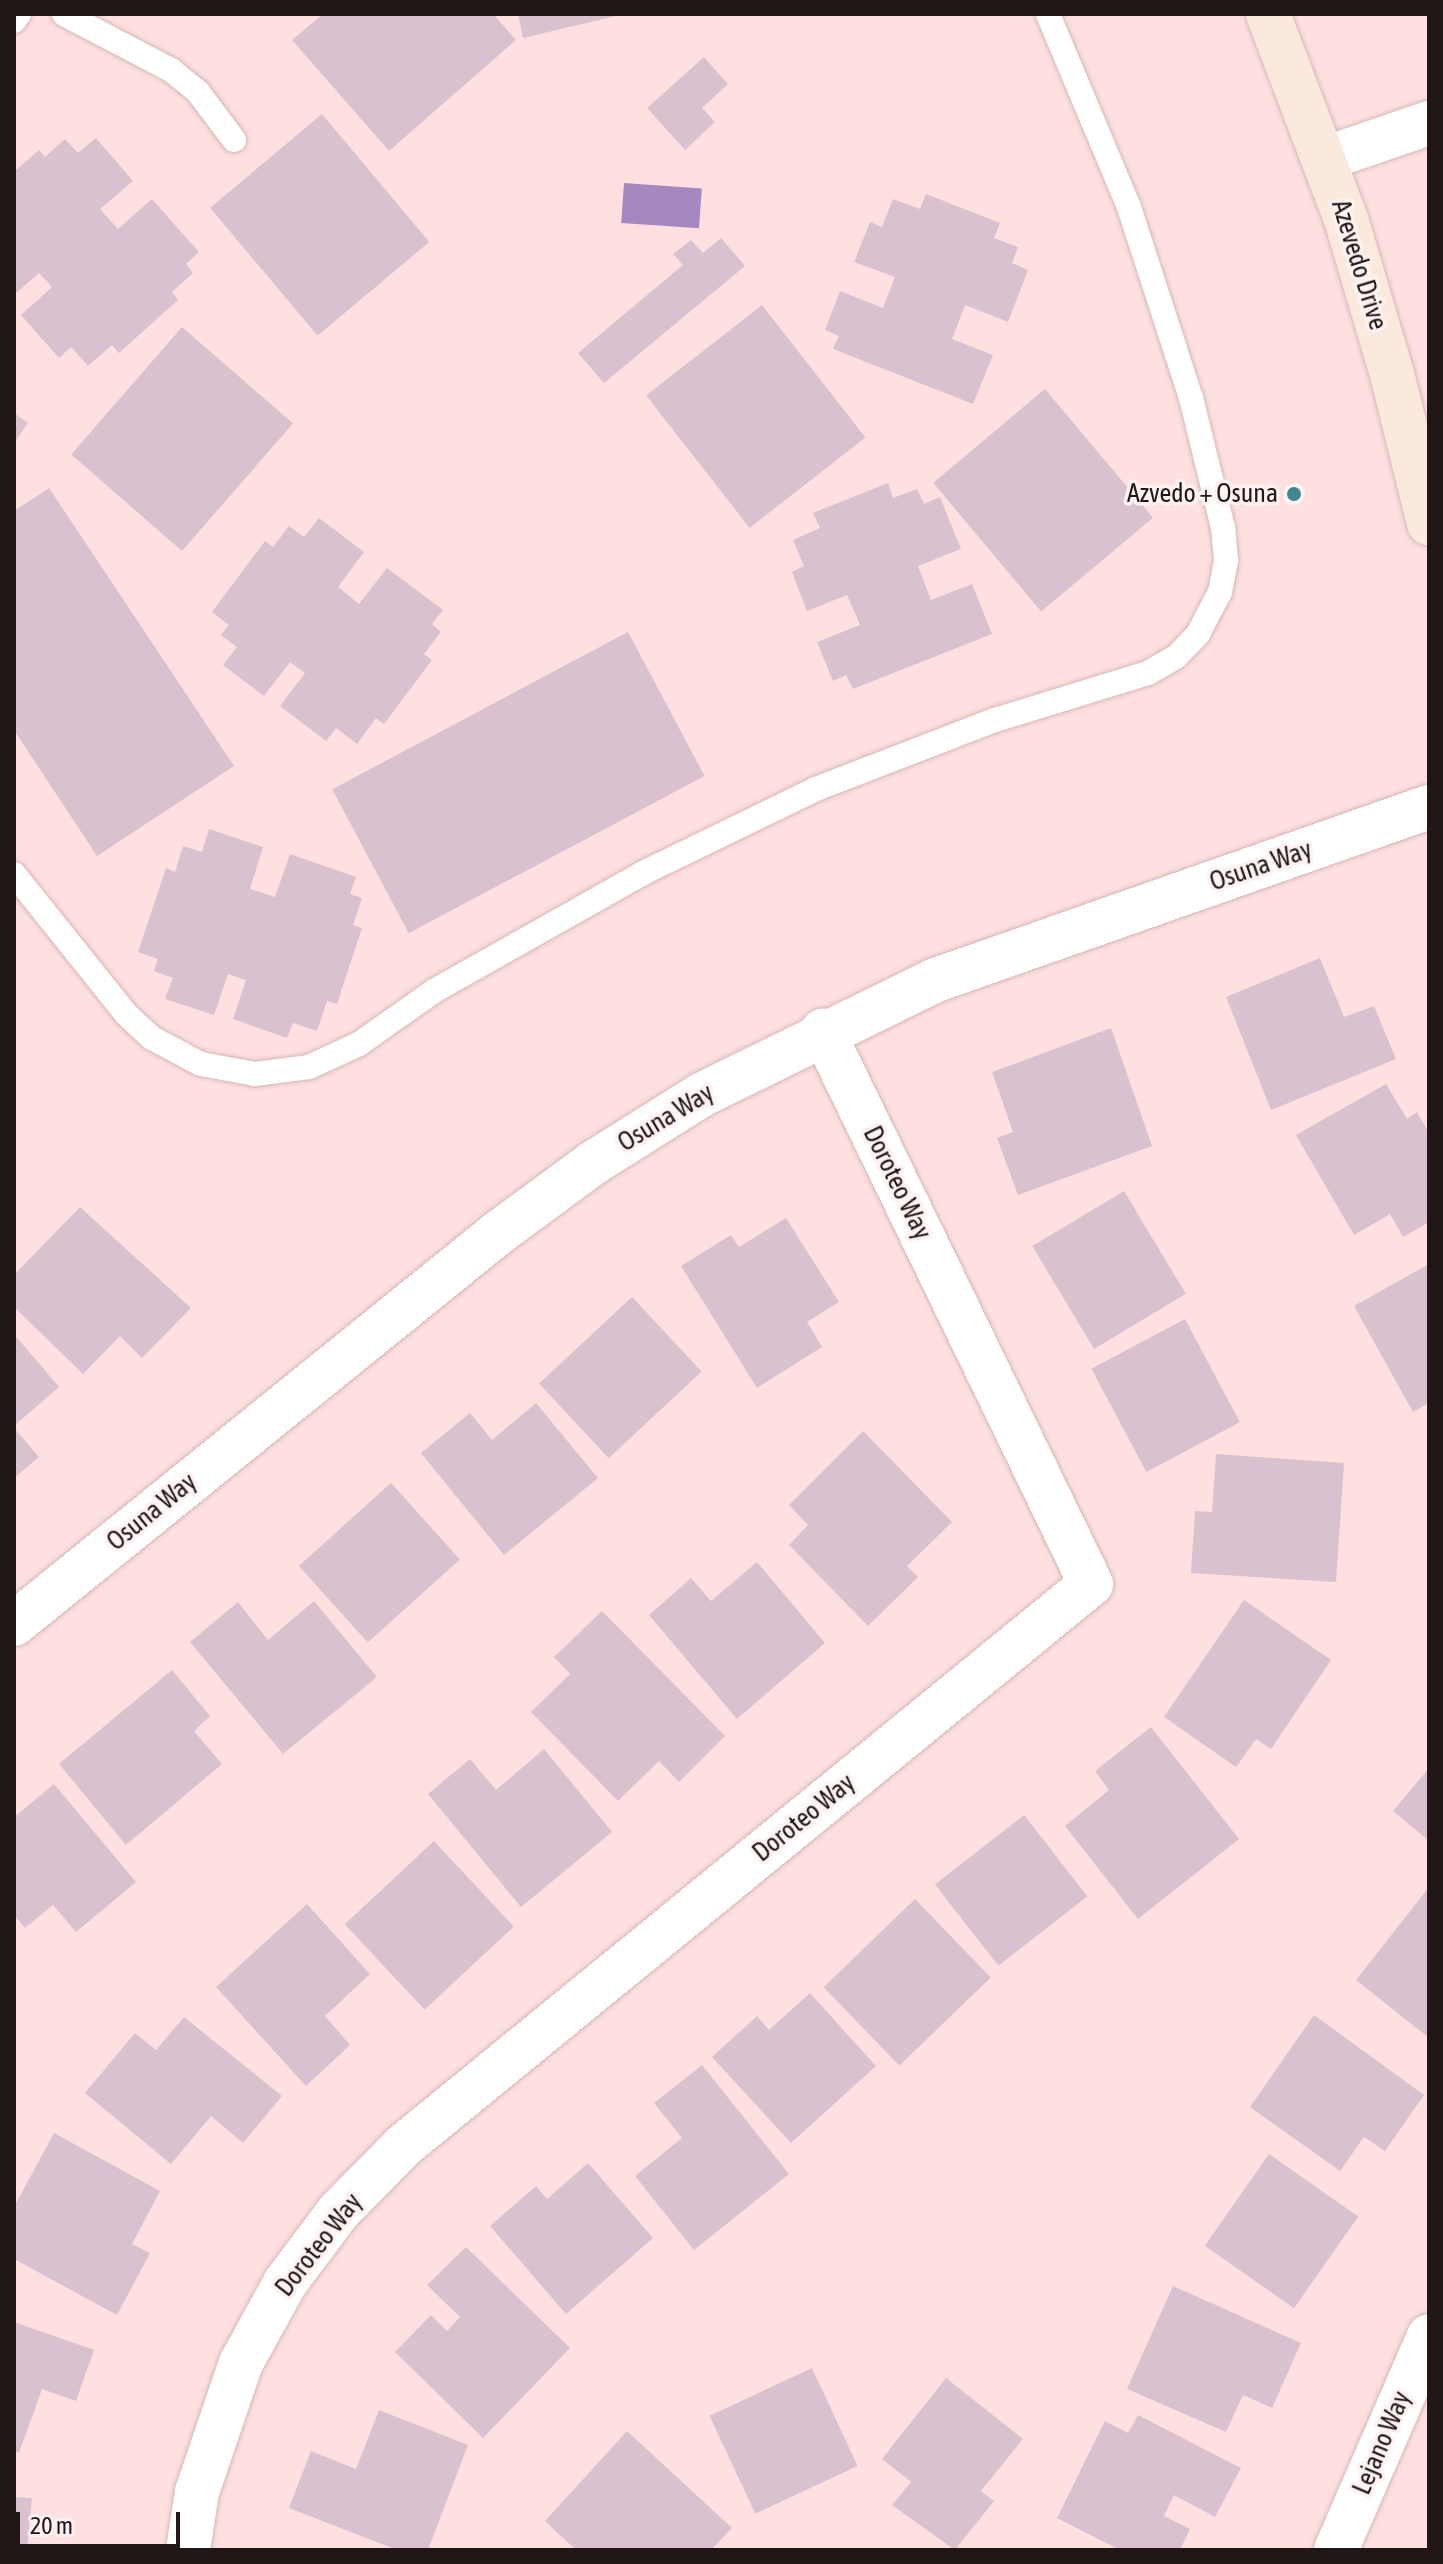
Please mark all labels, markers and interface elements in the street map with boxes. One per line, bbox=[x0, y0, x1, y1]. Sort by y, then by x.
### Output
street label: Azevedo Drive bbox=[1324, 196, 1394, 334]
place label: Azvedo + Osuna bbox=[1127, 478, 1278, 510]
marker: Azvedo + Osuna bbox=[1285, 485, 1303, 503]
street label: Osuna Way bbox=[1206, 834, 1316, 898]
street label: Osuna Way bbox=[613, 1077, 719, 1159]
street label: Doroteo Way bbox=[856, 1121, 938, 1245]
street label: Osuna Way bbox=[101, 1467, 203, 1557]
street label: Doroteo Way bbox=[747, 1767, 861, 1869]
street label: Doroteo Way bbox=[269, 2187, 369, 2303]
street label: Lejano Way bbox=[1346, 2387, 1418, 2499]
scale bar bbox=[20, 2496, 184, 2546]
text: 20 m bbox=[30, 2512, 73, 2539]

